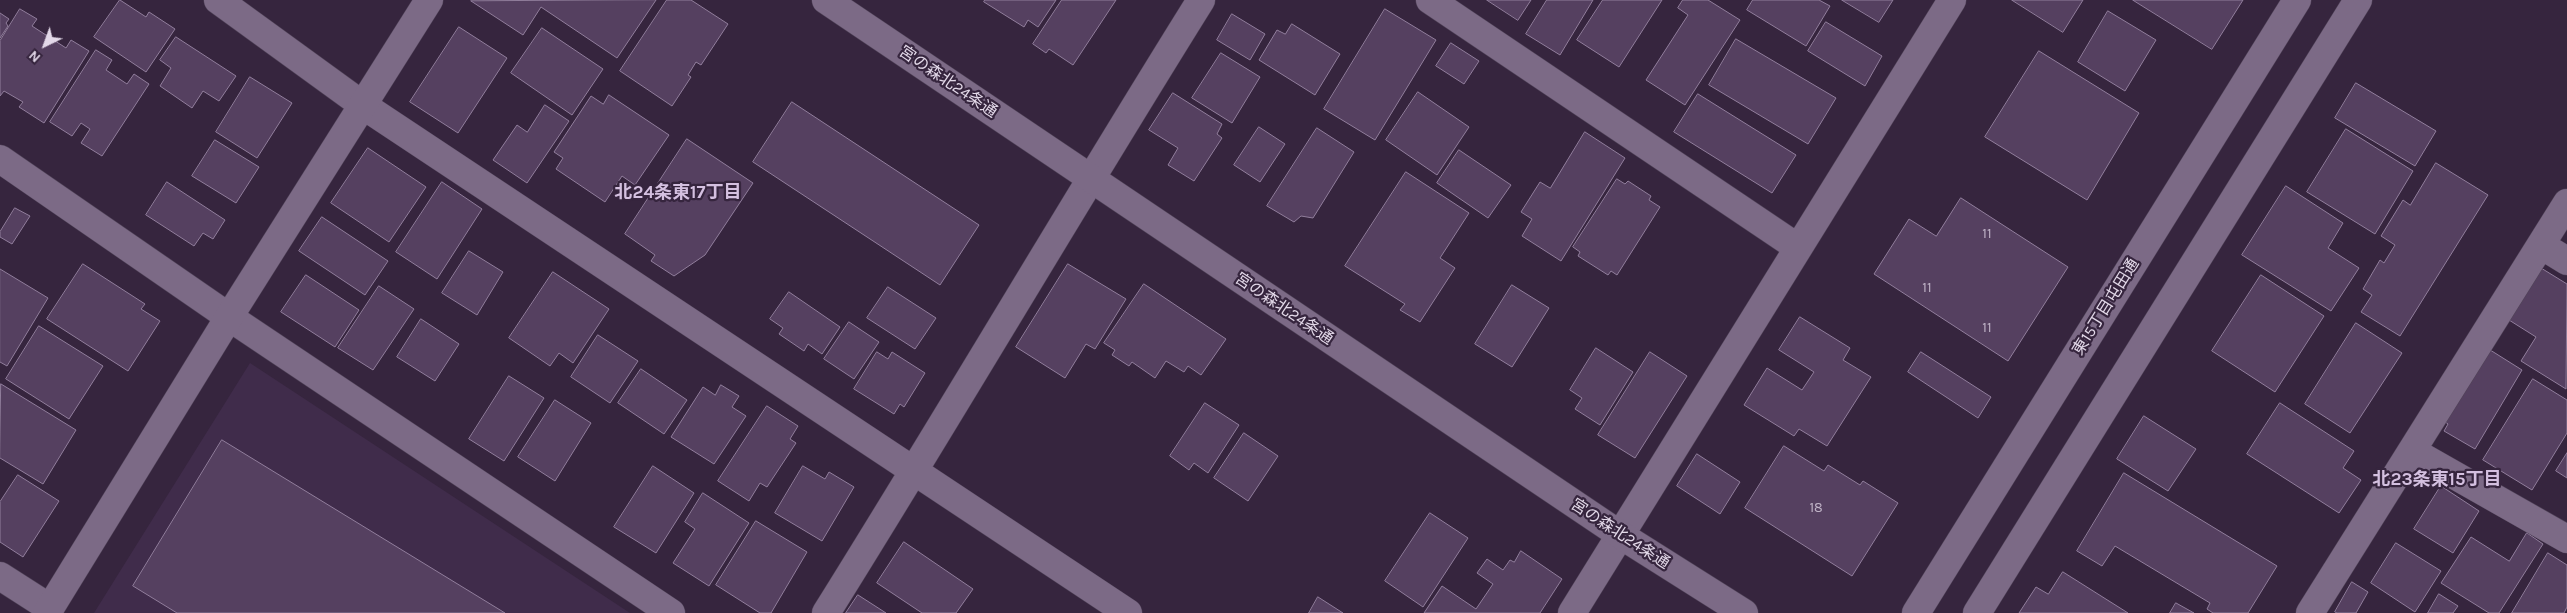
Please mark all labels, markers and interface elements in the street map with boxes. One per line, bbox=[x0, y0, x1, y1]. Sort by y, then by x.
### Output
north arrow bbox=[20, 20, 70, 70]
street label: 宮の森北24条通 bbox=[895, 42, 1001, 122]
text: N bbox=[25, 47, 44, 66]
district label: 北24条東17丁目 bbox=[615, 182, 741, 204]
house number: 11 bbox=[1982, 226, 1992, 242]
street label: 東15丁目屯田通 bbox=[2069, 255, 2143, 359]
street label: 宮の森北24条通 bbox=[1231, 269, 1337, 349]
house number: 11 bbox=[1922, 280, 1932, 296]
house number: 11 bbox=[1982, 320, 1992, 336]
district label: 北23条東15丁目 bbox=[2373, 469, 2501, 491]
street label: 宮の森北24条通 bbox=[1567, 495, 1673, 573]
house number: 18 bbox=[1809, 500, 1823, 516]

